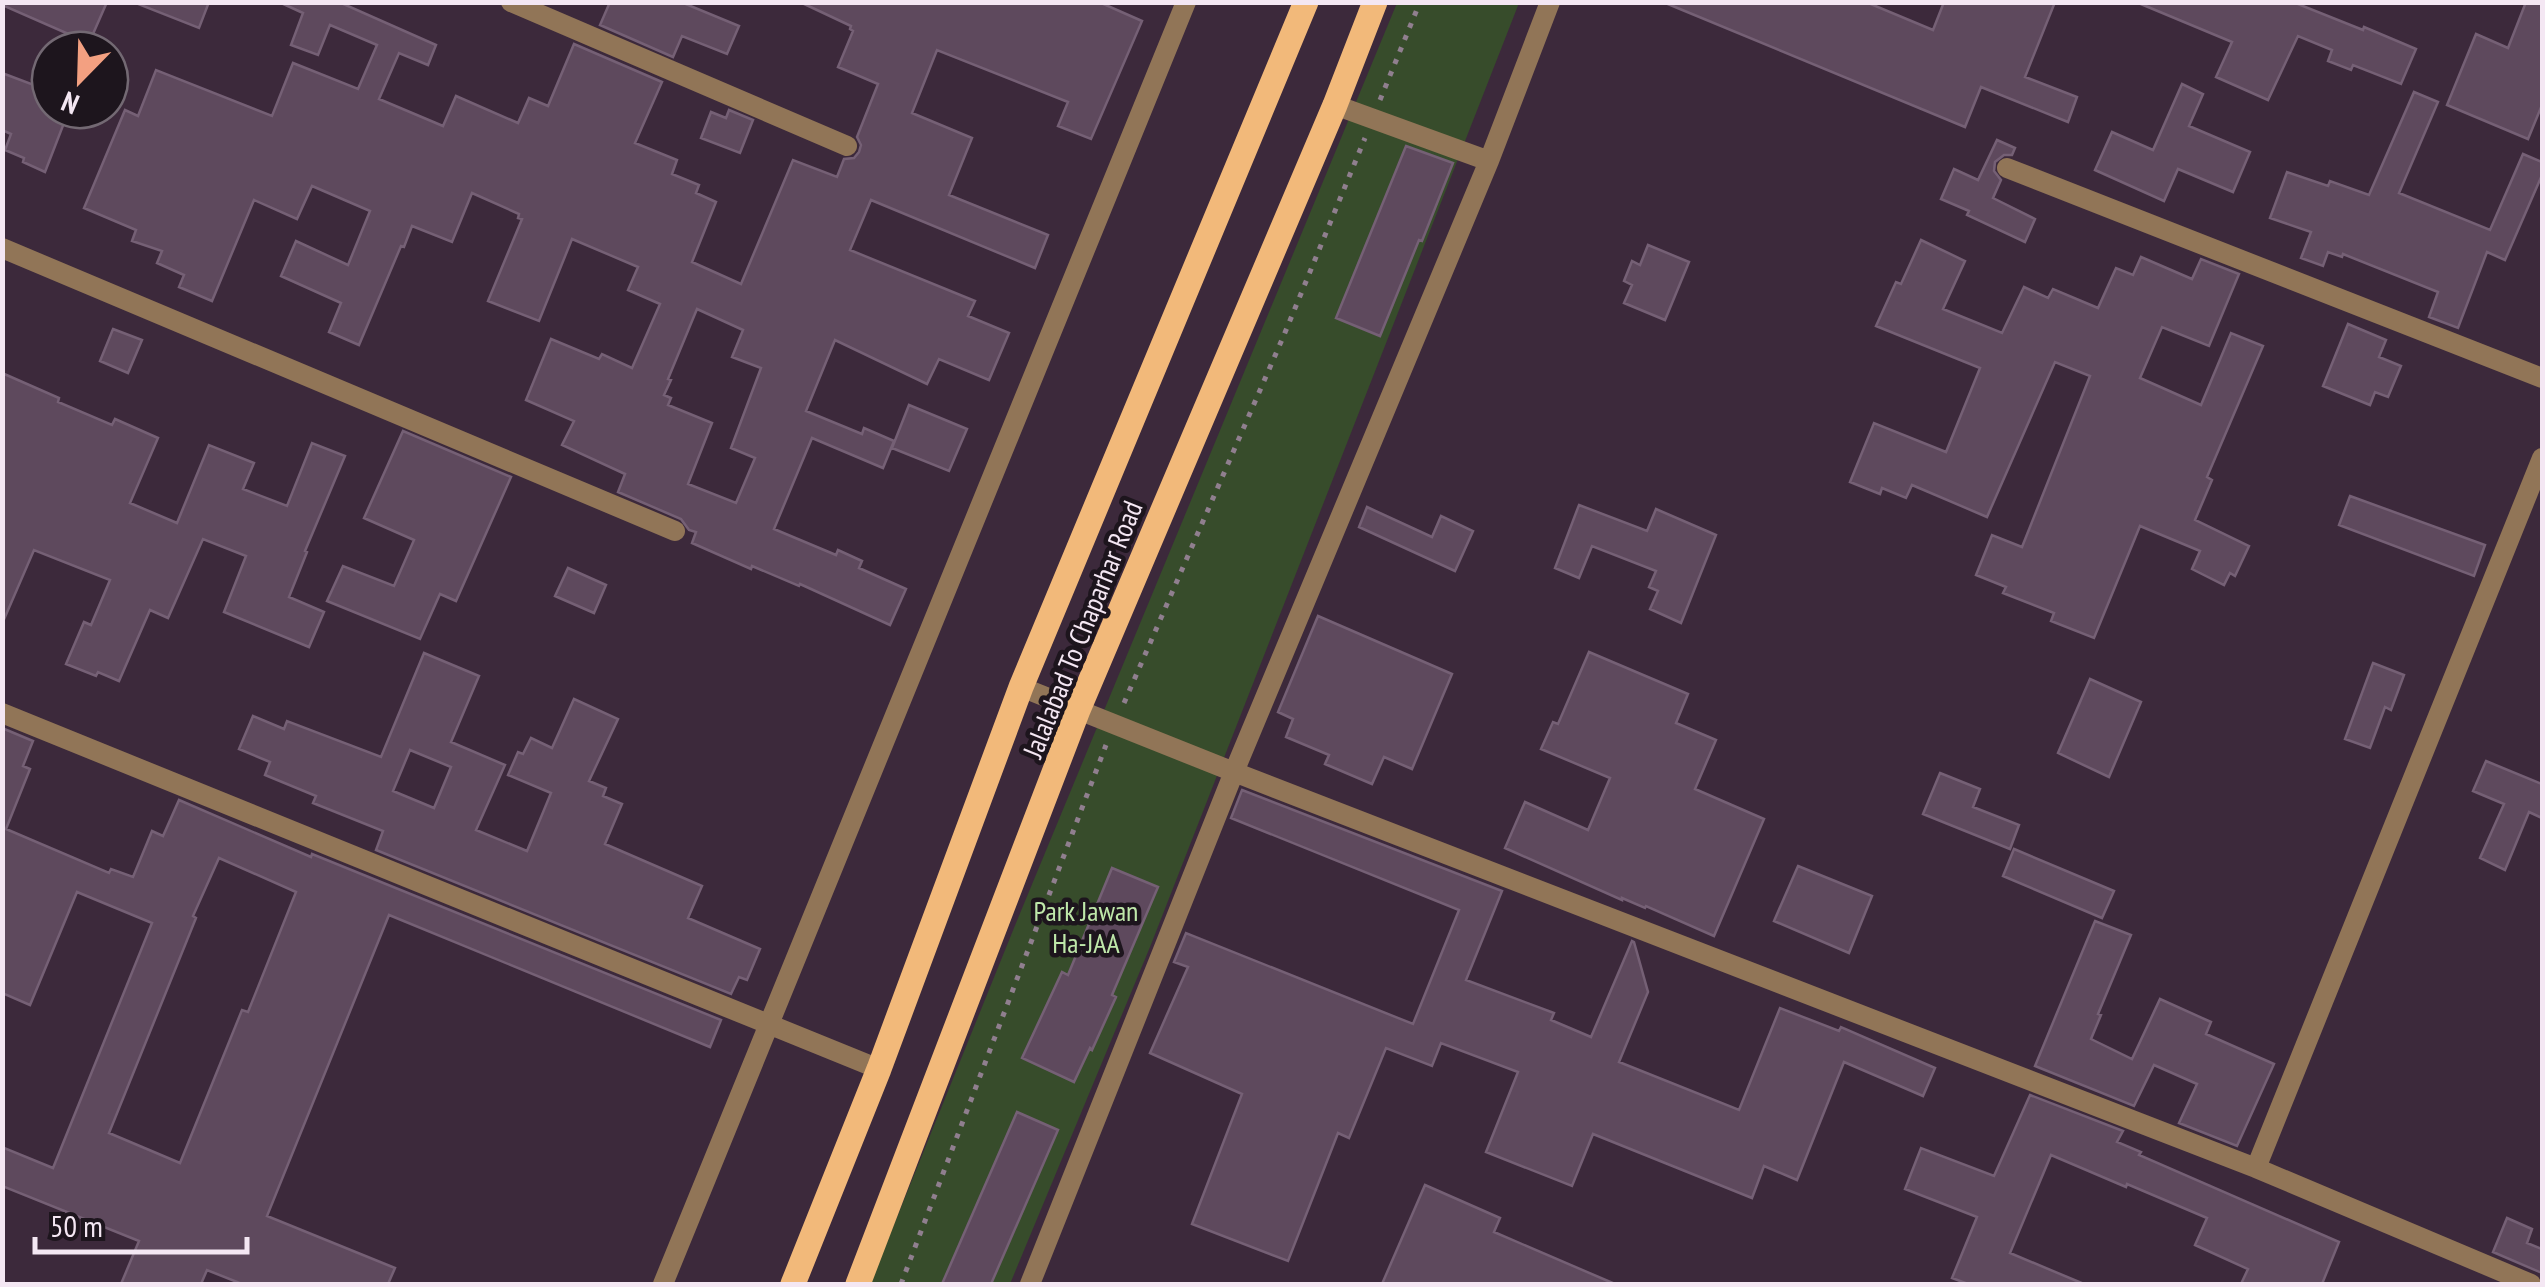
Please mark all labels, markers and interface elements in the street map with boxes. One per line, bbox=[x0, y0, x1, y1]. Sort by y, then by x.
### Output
north arrow bbox=[30, 30, 130, 130]
text: N bbox=[56, 83, 84, 123]
street label: Jalalabad To Chaparhar Road bbox=[1013, 495, 1150, 764]
park label: Park Jawan Ha-JAA bbox=[1034, 892, 1138, 961]
scale bar bbox=[35, 1192, 248, 1254]
text: 50 m bbox=[50, 1206, 103, 1245]

